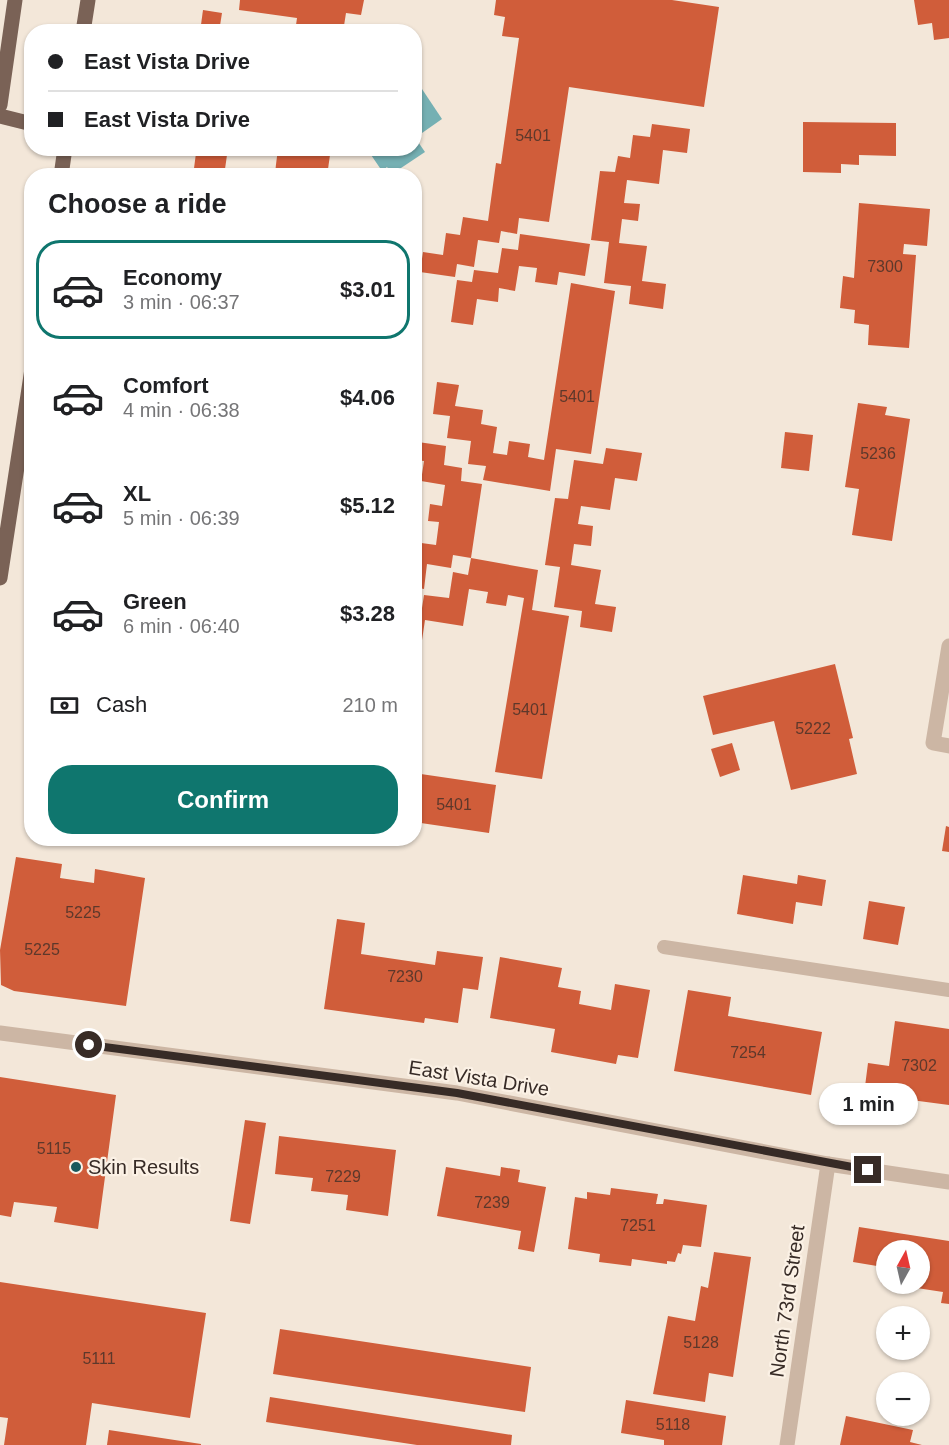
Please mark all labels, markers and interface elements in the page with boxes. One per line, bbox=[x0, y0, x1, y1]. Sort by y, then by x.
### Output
text: East Vista Drive bbox=[84, 49, 250, 74]
text: East Vista Drive bbox=[84, 107, 250, 132]
house number: 5401 bbox=[515, 127, 551, 144]
text: Choose a ride bbox=[48, 189, 227, 219]
house number: 7300 bbox=[867, 258, 903, 275]
icon: car bbox=[51, 263, 105, 317]
text: Economy bbox=[123, 265, 222, 290]
text: $3.01 bbox=[340, 277, 395, 302]
text: 3 min · 06:37 bbox=[123, 291, 240, 313]
icon: car bbox=[51, 371, 105, 425]
text: Comfort bbox=[123, 373, 209, 398]
text: $4.06 bbox=[340, 385, 395, 410]
house number: 5401 bbox=[559, 388, 595, 405]
text: 4 min · 06:38 bbox=[123, 399, 240, 421]
house number: 5236 bbox=[860, 445, 896, 462]
icon: car bbox=[51, 479, 105, 533]
text: XL bbox=[123, 481, 151, 506]
text: $5.12 bbox=[340, 493, 395, 518]
text: 5 min · 06:39 bbox=[123, 507, 240, 529]
icon: car bbox=[51, 587, 105, 641]
text: Green bbox=[123, 589, 187, 614]
text: $3.28 bbox=[340, 601, 395, 626]
text: 6 min · 06:40 bbox=[123, 615, 240, 637]
icon: cash bbox=[48, 689, 81, 722]
text: Cash bbox=[96, 692, 147, 717]
text: 210 m bbox=[342, 694, 398, 716]
house number: 5401 bbox=[512, 701, 548, 718]
house number: 5222 bbox=[795, 720, 831, 737]
button: Confirm bbox=[48, 765, 398, 834]
house number: 5401 bbox=[436, 796, 472, 813]
house number: 5225 bbox=[65, 904, 101, 921]
house number: 5225 bbox=[24, 941, 60, 958]
house number: 7230 bbox=[387, 968, 423, 985]
route start bbox=[75, 1031, 102, 1058]
house number: 7254 bbox=[730, 1044, 766, 1061]
street label: East Vista Drive bbox=[407, 1056, 551, 1100]
house number: 7302 bbox=[901, 1057, 937, 1074]
callout: 1 min bbox=[818, 1083, 918, 1125]
text: 1 min bbox=[842, 1093, 895, 1115]
house number: 5115 bbox=[37, 1140, 71, 1157]
place label: Skin Results bbox=[88, 1156, 199, 1178]
route end bbox=[854, 1156, 881, 1183]
marker: Skin Results bbox=[69, 1160, 83, 1174]
house number: 7229 bbox=[325, 1168, 361, 1185]
house number: 7239 bbox=[474, 1194, 510, 1211]
house number: 7251 bbox=[620, 1217, 656, 1234]
street label: North 73rd Street bbox=[765, 1223, 809, 1378]
north arrow bbox=[876, 1240, 930, 1294]
map controls bbox=[876, 1240, 930, 1426]
button: + bbox=[876, 1306, 930, 1360]
house number: 5128 bbox=[683, 1334, 719, 1351]
house number: 5111 bbox=[82, 1350, 116, 1367]
button: − bbox=[876, 1372, 930, 1426]
house number: 5118 bbox=[656, 1416, 690, 1433]

